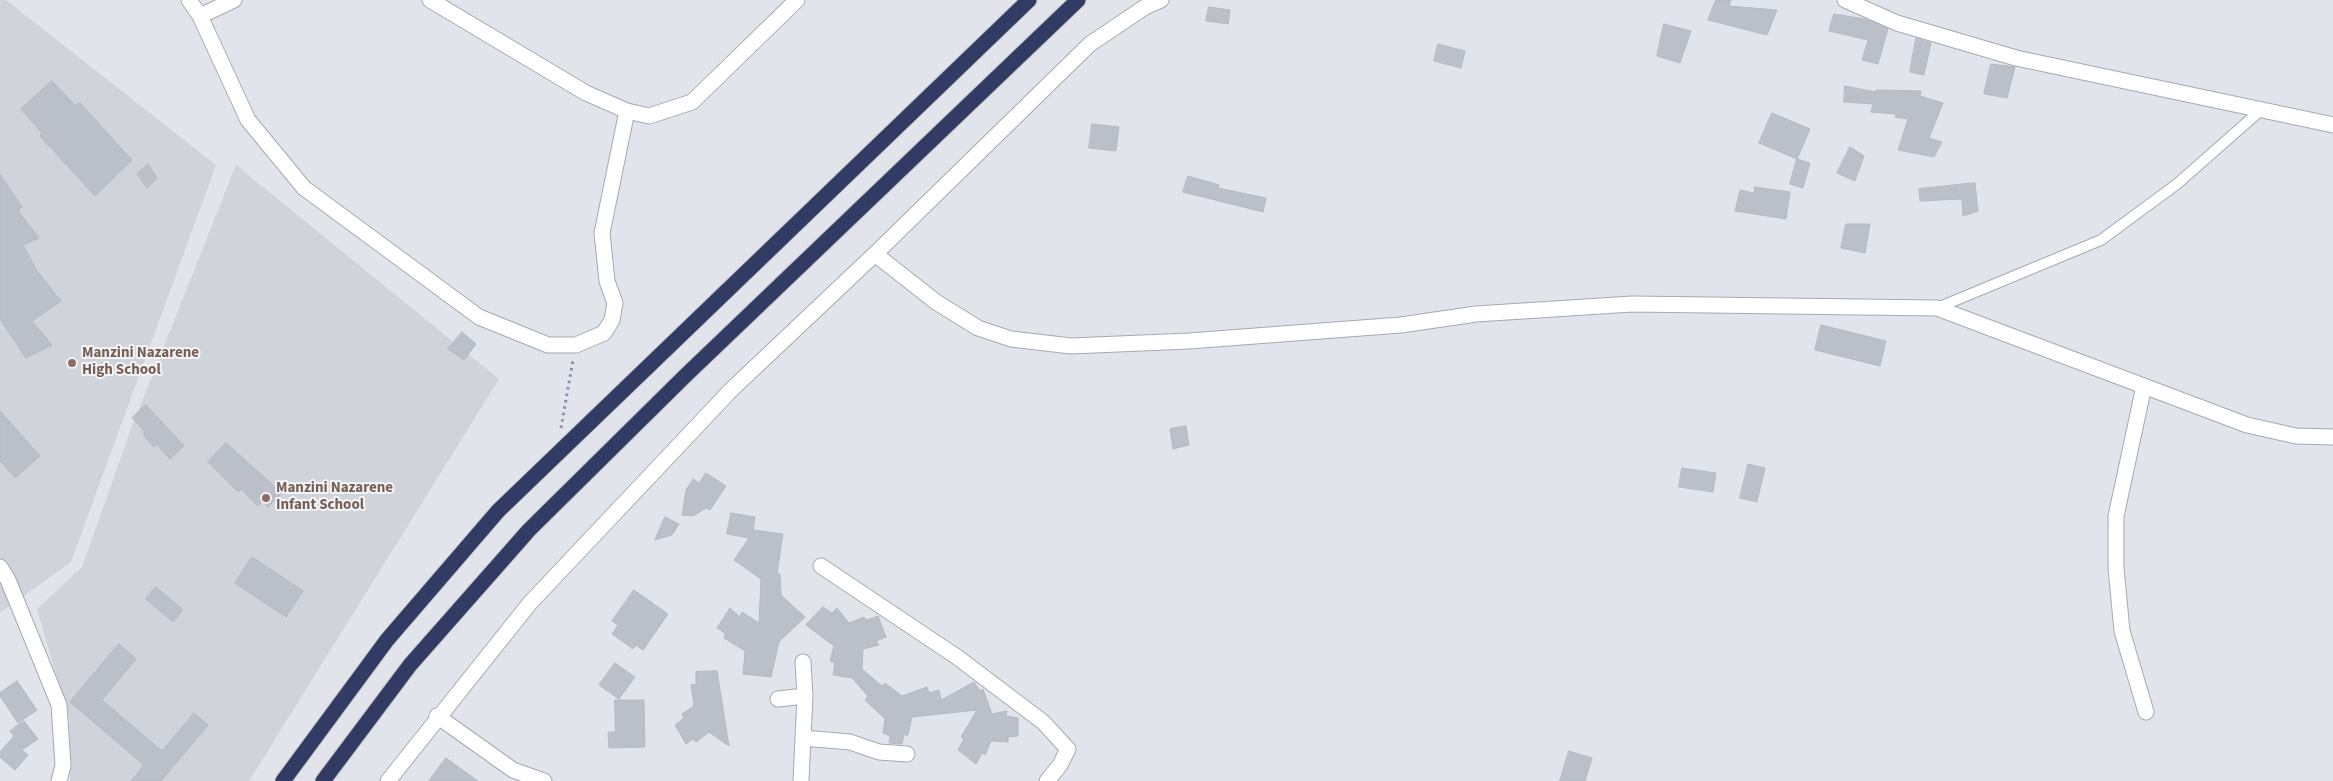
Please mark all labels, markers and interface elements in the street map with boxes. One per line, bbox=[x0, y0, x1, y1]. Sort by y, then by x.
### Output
place label: Manzini Nazarene High School bbox=[82, 345, 199, 380]
marker: Manzini Nazarene High School bbox=[66, 357, 78, 369]
place label: Manzini Nazarene Infant School bbox=[276, 480, 393, 515]
marker: Manzini Nazarene Infant School bbox=[260, 492, 272, 504]

